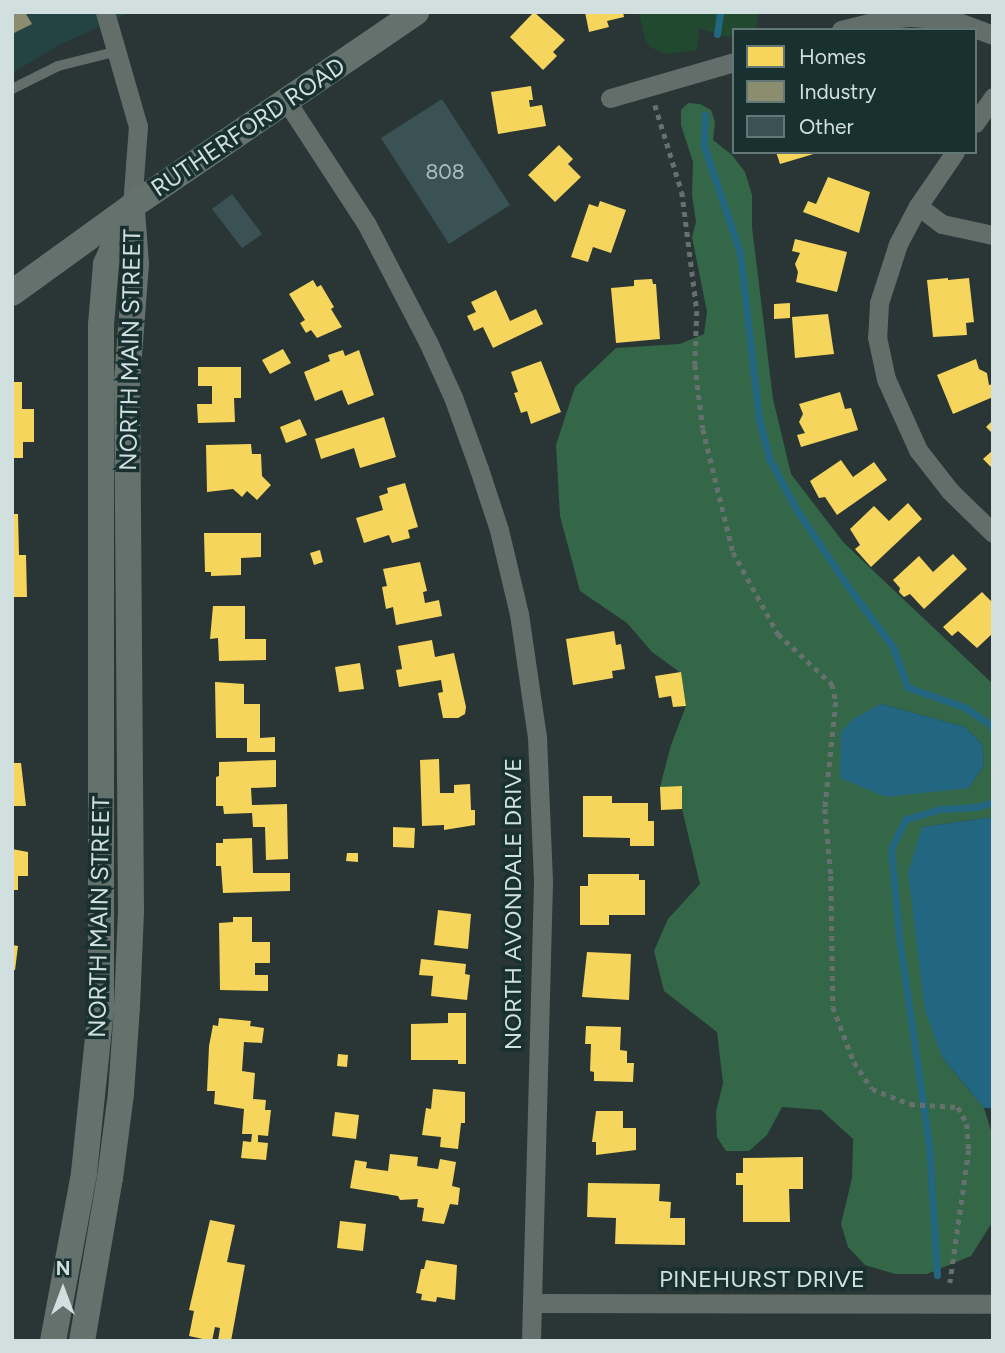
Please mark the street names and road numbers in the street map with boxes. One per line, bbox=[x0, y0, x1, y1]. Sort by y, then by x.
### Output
street label: RUTHERFORD ROAD bbox=[146, 51, 350, 203]
street label: NORTH MAIN STREET bbox=[113, 229, 147, 471]
street label: NORTH AVONDALE DRIVE bbox=[499, 758, 527, 1050]
street label: NORTH MAIN STREET bbox=[82, 796, 116, 1038]
street label: PINEHURST DRIVE bbox=[659, 1265, 865, 1293]

